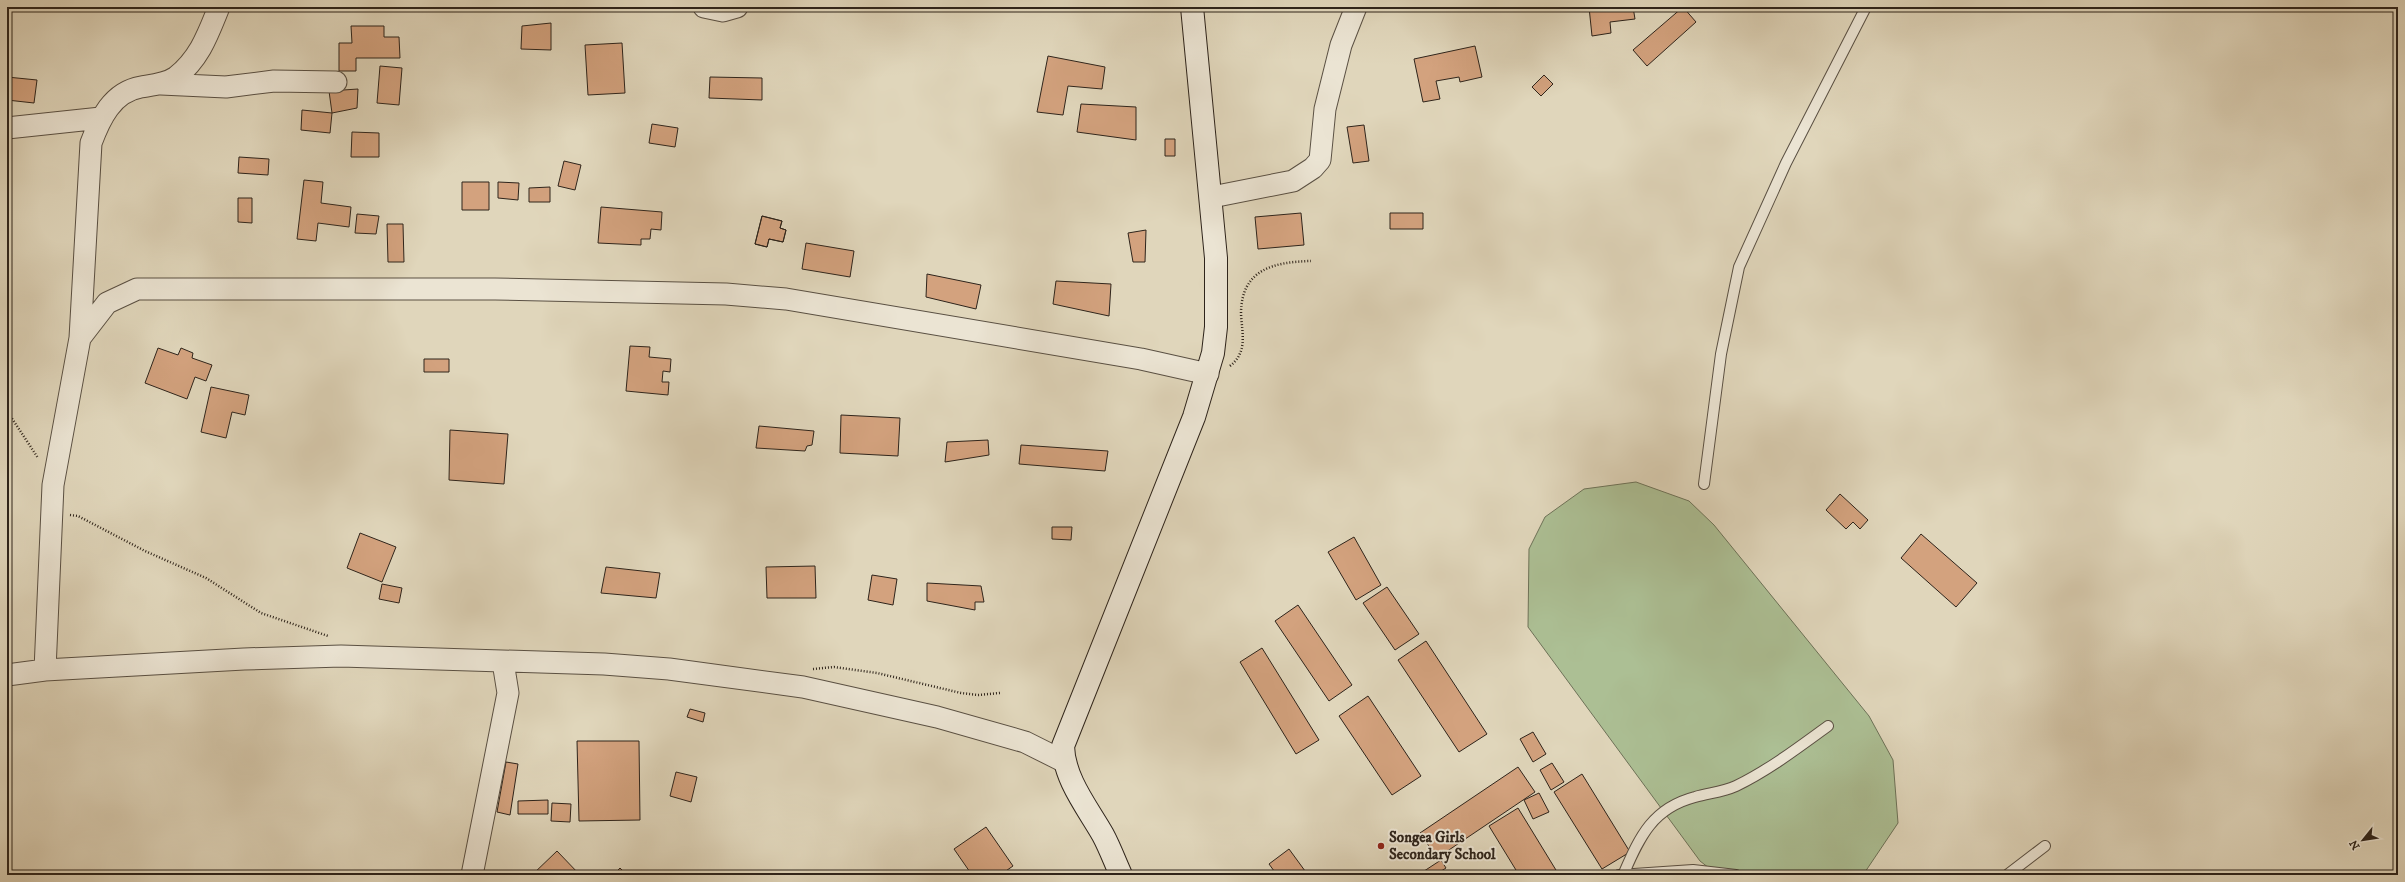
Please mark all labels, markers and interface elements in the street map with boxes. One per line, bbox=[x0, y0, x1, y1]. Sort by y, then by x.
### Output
north arrow bbox=[2343, 820, 2383, 860]
place label: Songea Girls Secondary School bbox=[1389, 828, 1496, 864]
text: N bbox=[2347, 837, 2364, 852]
marker: Songea Girls Secondary School bbox=[1376, 841, 1386, 851]

